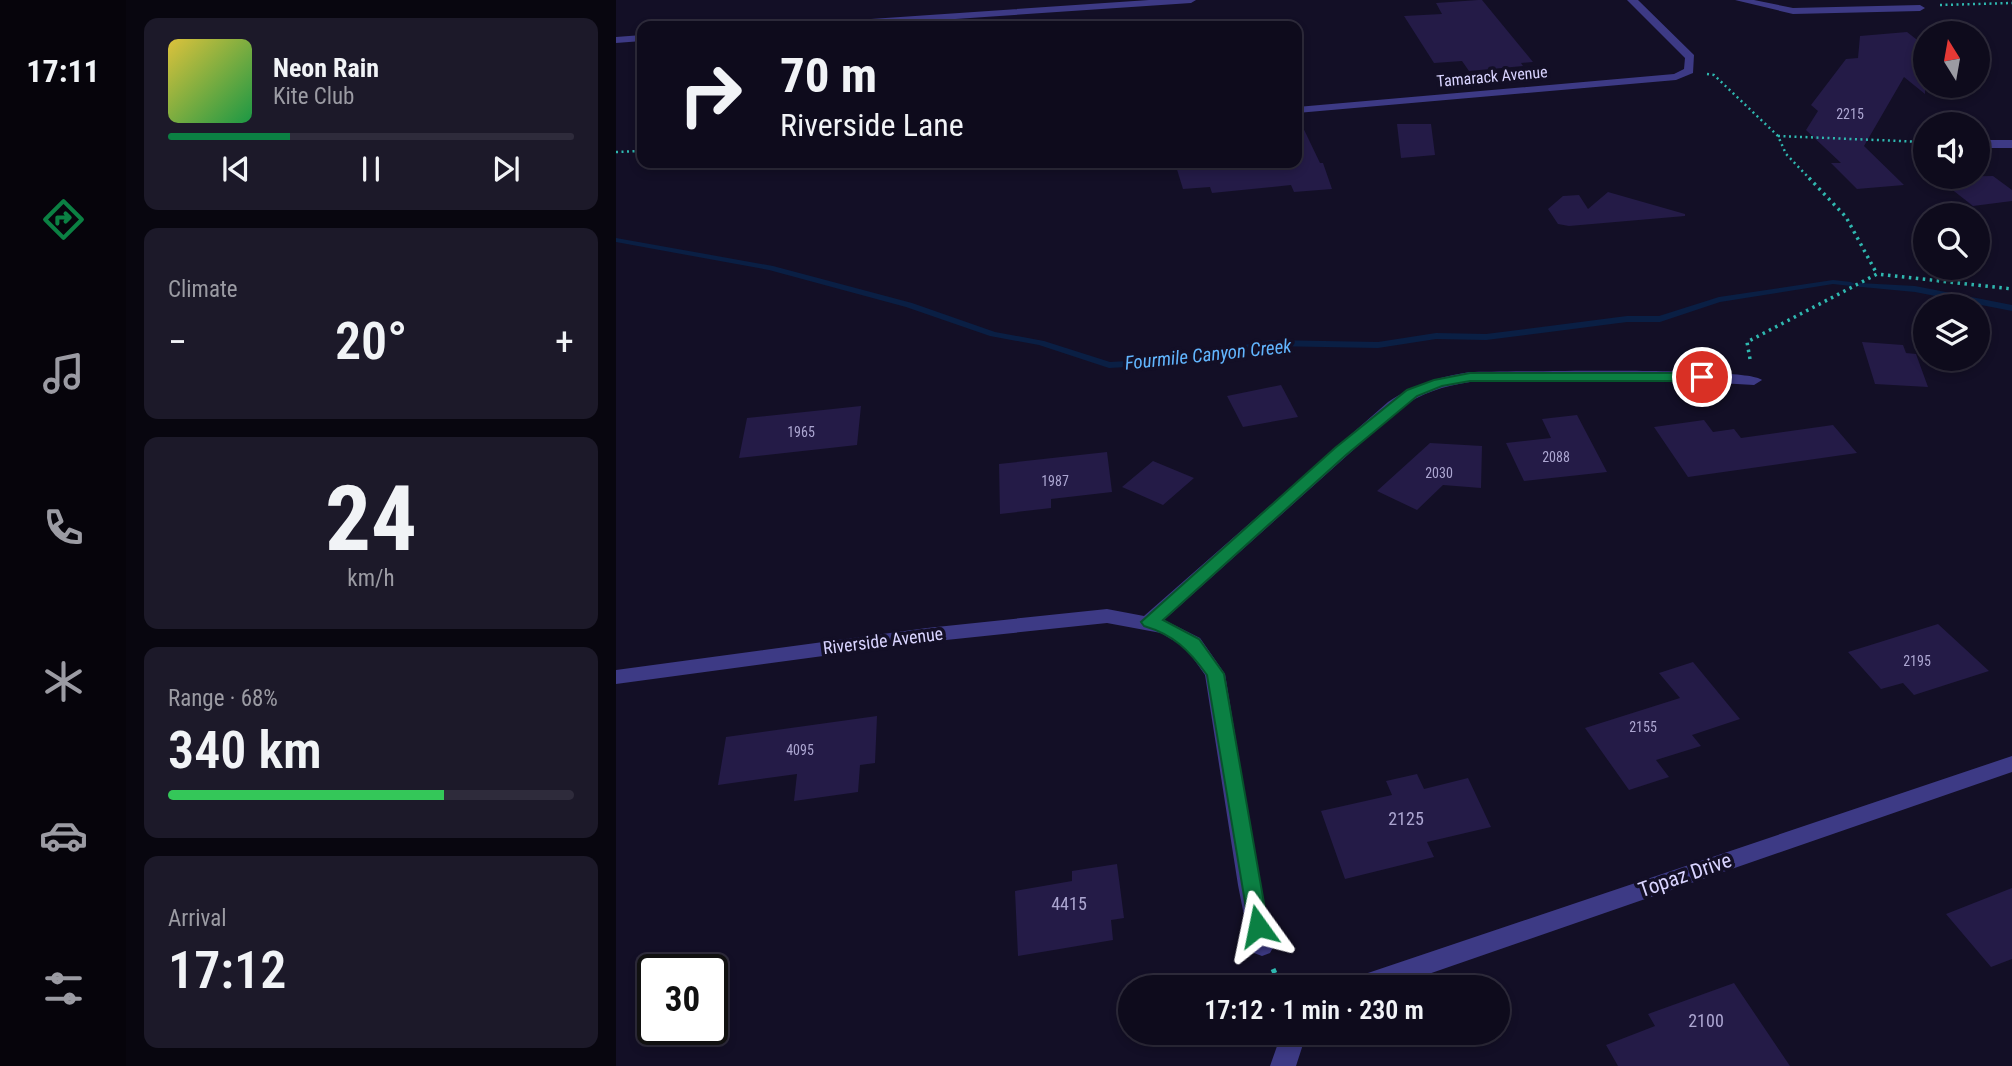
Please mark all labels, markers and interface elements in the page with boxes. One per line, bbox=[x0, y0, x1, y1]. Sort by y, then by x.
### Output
north arrow bbox=[1913, 21, 1990, 98]
map controls bbox=[1913, 21, 1990, 371]
text: 70 m bbox=[780, 47, 877, 104]
icon: right bbox=[665, 49, 756, 140]
text: 17:11 bbox=[26, 52, 100, 90]
text: Neon Rain bbox=[273, 53, 379, 83]
street label: Tamarack Avenue bbox=[1436, 62, 1548, 91]
text: Kite Club bbox=[273, 83, 354, 110]
text: Riverside Lane bbox=[780, 106, 964, 144]
house number: 2215 bbox=[1836, 106, 1864, 122]
button: sound bbox=[1913, 112, 1990, 189]
icon: previous bbox=[217, 150, 255, 188]
icon: pause bbox=[352, 150, 390, 188]
icon: next bbox=[487, 150, 525, 188]
icon: directions bbox=[39, 195, 88, 244]
button: search bbox=[1913, 203, 1990, 280]
text: Climate bbox=[168, 276, 238, 303]
button: layers bbox=[1913, 294, 1990, 371]
text: 20° bbox=[335, 311, 407, 372]
text: − bbox=[168, 320, 187, 364]
text: + bbox=[555, 320, 574, 364]
water label: Fourmile Canyon Creek bbox=[1124, 334, 1293, 375]
pin bbox=[1672, 347, 1732, 407]
icon: music bbox=[39, 349, 88, 398]
icon: arrive bbox=[1683, 358, 1721, 396]
house number: 1965 bbox=[787, 424, 815, 440]
house number: 2088 bbox=[1542, 449, 1570, 465]
house number: 2030 bbox=[1425, 465, 1453, 481]
text: 24 bbox=[325, 466, 417, 572]
house number: 1987 bbox=[1041, 473, 1069, 489]
icon: phone bbox=[39, 503, 88, 552]
text: km/h bbox=[347, 565, 395, 592]
street label: Riverside Avenue bbox=[822, 623, 944, 658]
house number: 2195 bbox=[1903, 653, 1931, 669]
icon: climate bbox=[39, 657, 88, 706]
text: Range · 68% bbox=[168, 685, 278, 712]
house number: 2155 bbox=[1629, 719, 1657, 735]
text: 340 km bbox=[168, 720, 322, 781]
house number: 4095 bbox=[786, 742, 814, 758]
house number: 2125 bbox=[1388, 808, 1424, 829]
icon: car bbox=[39, 811, 88, 860]
street label: Topaz Drive bbox=[1635, 848, 1735, 902]
position arrow bbox=[1221, 889, 1295, 963]
house number: 4415 bbox=[1051, 893, 1087, 914]
text: Arrival bbox=[168, 905, 227, 932]
text: 17:12 bbox=[168, 940, 286, 1001]
speed limit sign: 30 bbox=[637, 954, 728, 1045]
icon: filters bbox=[39, 964, 88, 1013]
text: 17:12 · 1 min · 230 m bbox=[1204, 995, 1424, 1025]
house number: 2100 bbox=[1688, 1010, 1724, 1031]

